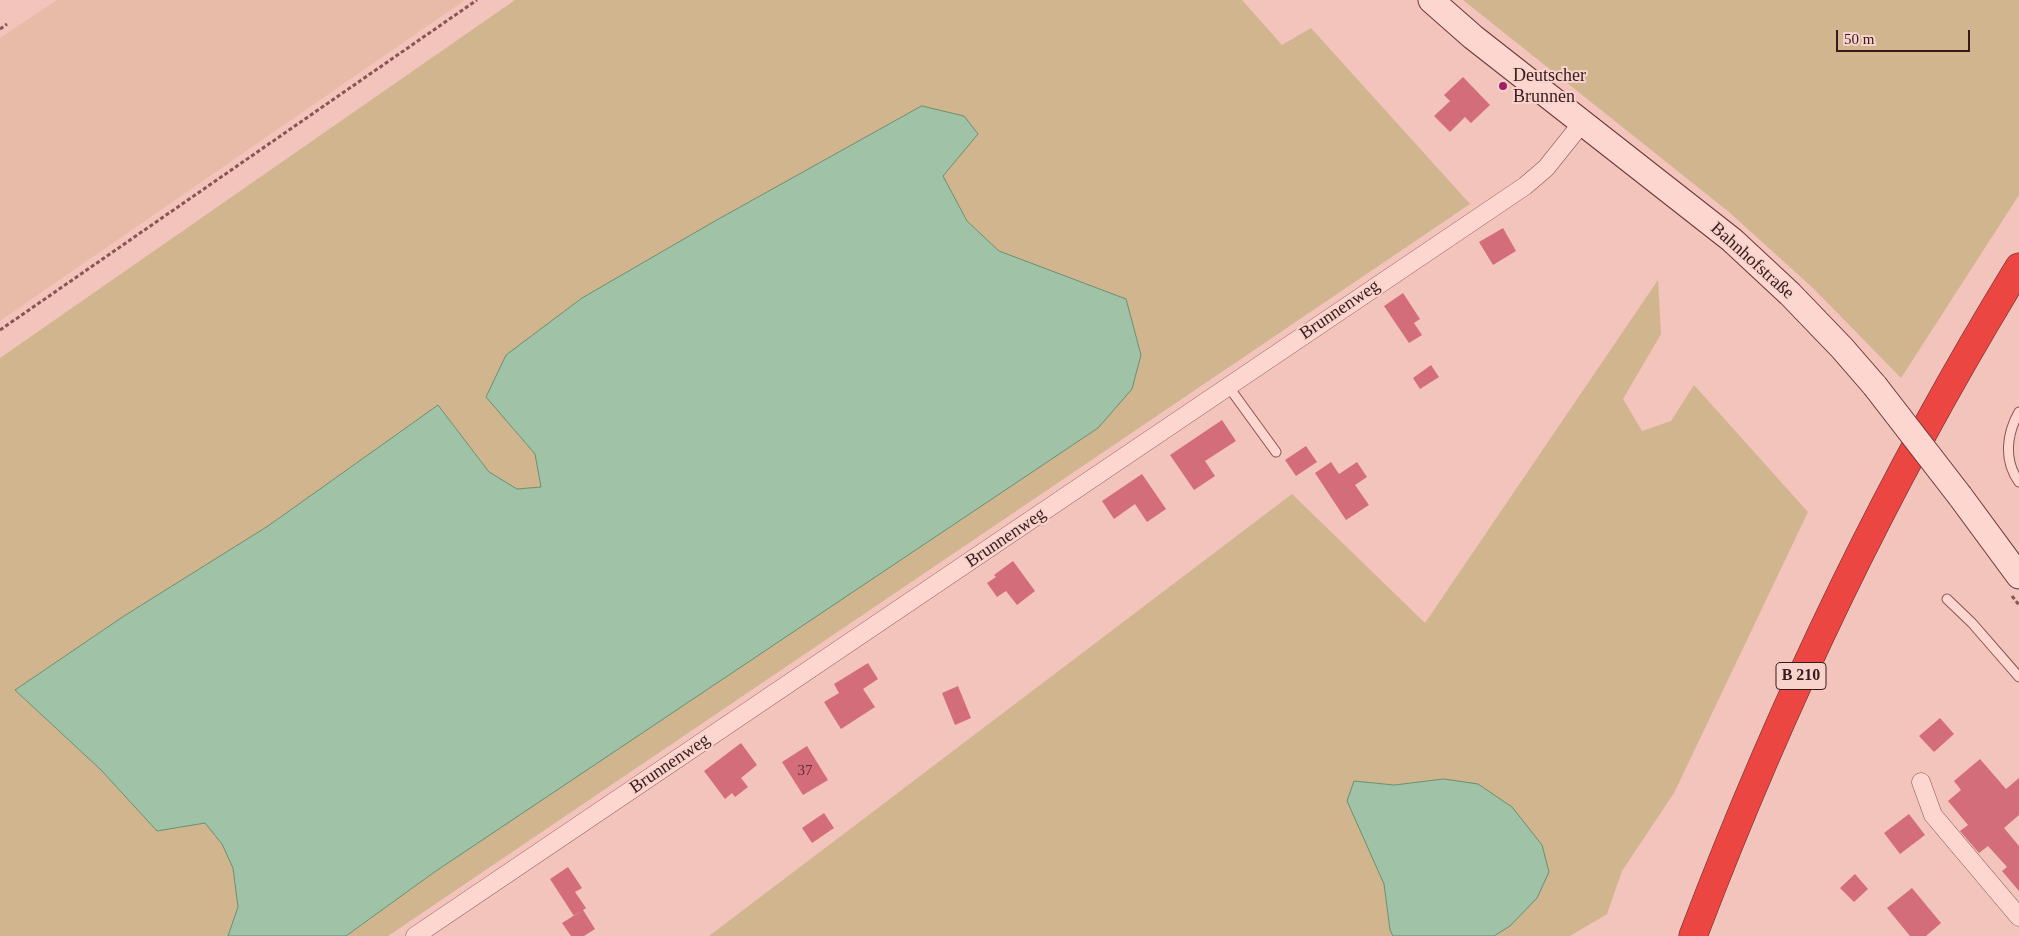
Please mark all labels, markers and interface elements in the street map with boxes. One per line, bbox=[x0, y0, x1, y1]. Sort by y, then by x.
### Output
scale bar bbox=[1839, 20, 1973, 52]
text: 50 m bbox=[1844, 31, 1874, 47]
place label: Deutscher Brunnen bbox=[1513, 65, 1586, 108]
marker: Deutscher Brunnen bbox=[1497, 80, 1509, 92]
street label: Bahnhofstraße bbox=[1706, 218, 1798, 304]
street label: Brunnenweg bbox=[1296, 275, 1384, 345]
street label: Brunnenweg bbox=[962, 503, 1050, 573]
road number: B 210 bbox=[1776, 662, 1826, 689]
street label: Brunnenweg bbox=[626, 729, 714, 799]
house number: 37 bbox=[798, 762, 812, 780]

